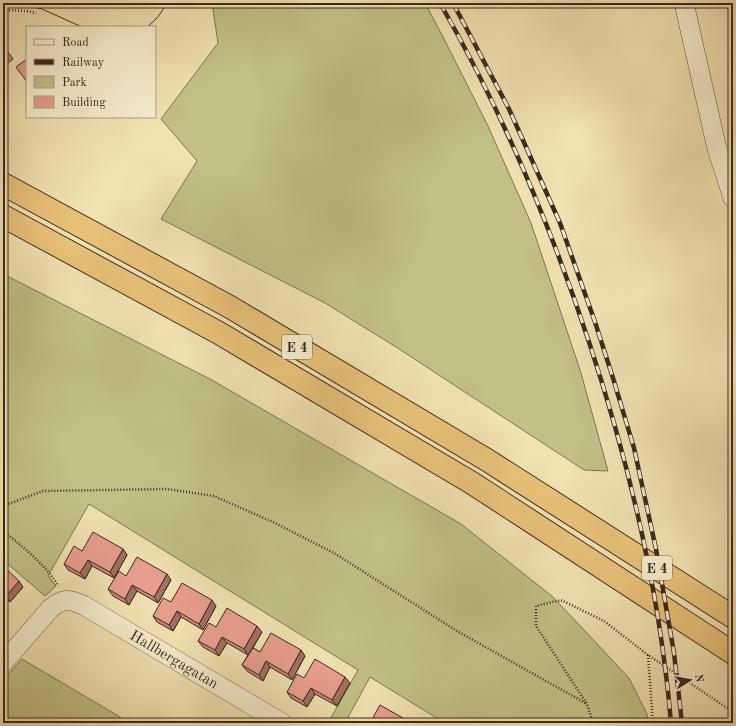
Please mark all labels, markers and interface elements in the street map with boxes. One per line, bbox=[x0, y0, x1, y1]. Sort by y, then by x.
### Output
legend bbox=[26, 26, 156, 118]
text: Road bbox=[62, 37, 89, 49]
text: Railway bbox=[62, 57, 105, 69]
text: Park bbox=[62, 77, 87, 89]
text: Building bbox=[62, 97, 106, 109]
road number: E 4 bbox=[282, 335, 312, 359]
road number: E 4 bbox=[642, 556, 672, 580]
street label: Hallbergagatan bbox=[127, 629, 220, 692]
north arrow bbox=[670, 660, 710, 700]
text: N bbox=[692, 673, 705, 684]

